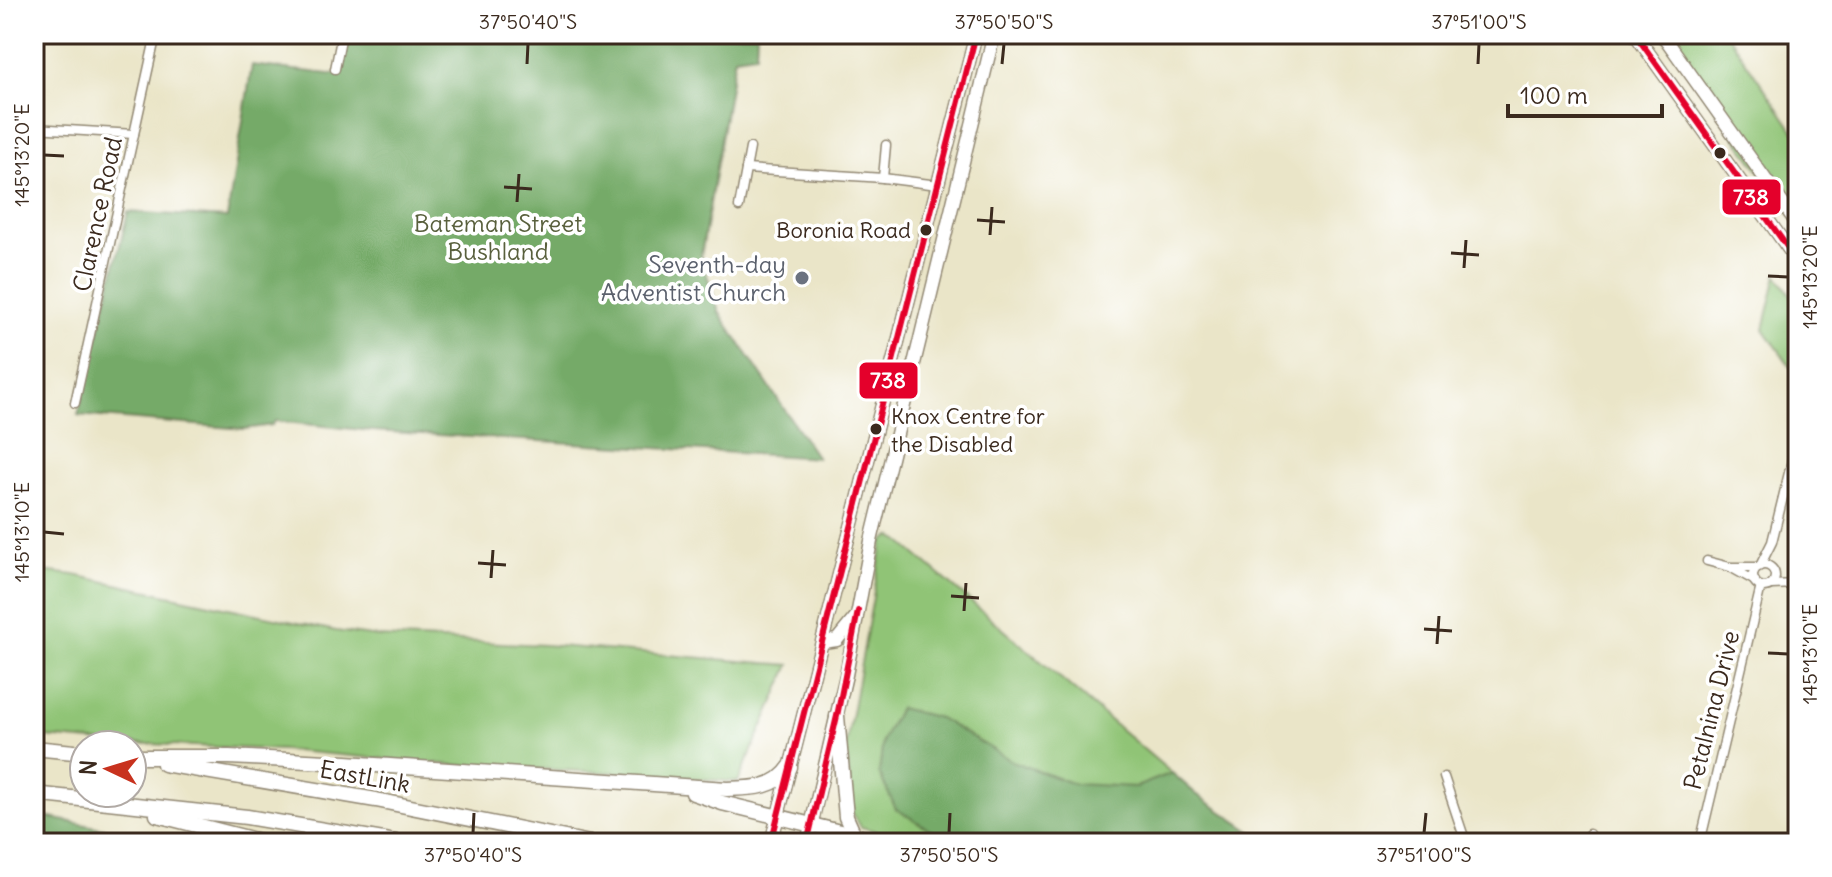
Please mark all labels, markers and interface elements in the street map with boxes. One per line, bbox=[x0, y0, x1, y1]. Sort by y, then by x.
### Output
text: 37°50'40"S bbox=[479, 9, 577, 34]
text: 37°50'50"S bbox=[955, 9, 1053, 34]
text: 37°51'00"S bbox=[1431, 9, 1527, 34]
scale bar bbox=[1508, 68, 1662, 118]
text: 100 m bbox=[1520, 80, 1588, 110]
text: 145°13'20"E bbox=[9, 103, 34, 207]
street label: Clarence Road bbox=[66, 134, 128, 294]
unlabelled marker bbox=[1712, 145, 1728, 161]
line badge: 738 bbox=[1721, 178, 1782, 216]
text: 738 bbox=[1733, 183, 1769, 211]
park label: Bateman Street Bushland bbox=[414, 208, 582, 266]
place label: Boronia Road bbox=[776, 216, 911, 244]
marker: Boronia Road bbox=[918, 222, 934, 238]
text: 145°13'20"E bbox=[1797, 225, 1822, 329]
place label: Seventh-day Adventist Church bbox=[601, 249, 786, 307]
marker: Seventh-day Adventist Church bbox=[793, 269, 811, 287]
line badge: 738 bbox=[858, 361, 919, 400]
text: 738 bbox=[870, 366, 906, 394]
place label: Knox Centre for the Disabled bbox=[891, 402, 1045, 458]
marker: Knox Centre for the Disabled bbox=[868, 421, 884, 437]
text: 145°13'10"E bbox=[9, 482, 34, 582]
text: 145°13'10"E bbox=[1797, 604, 1822, 704]
street label: Petalnina Drive bbox=[1677, 627, 1745, 793]
north arrow bbox=[68, 729, 148, 809]
street label: EastLink bbox=[318, 753, 412, 799]
text: N bbox=[74, 759, 103, 776]
text: 37°50'40"S bbox=[424, 842, 522, 867]
text: 37°50'50"S bbox=[900, 842, 998, 867]
text: 37°51'00"S bbox=[1376, 842, 1472, 867]

